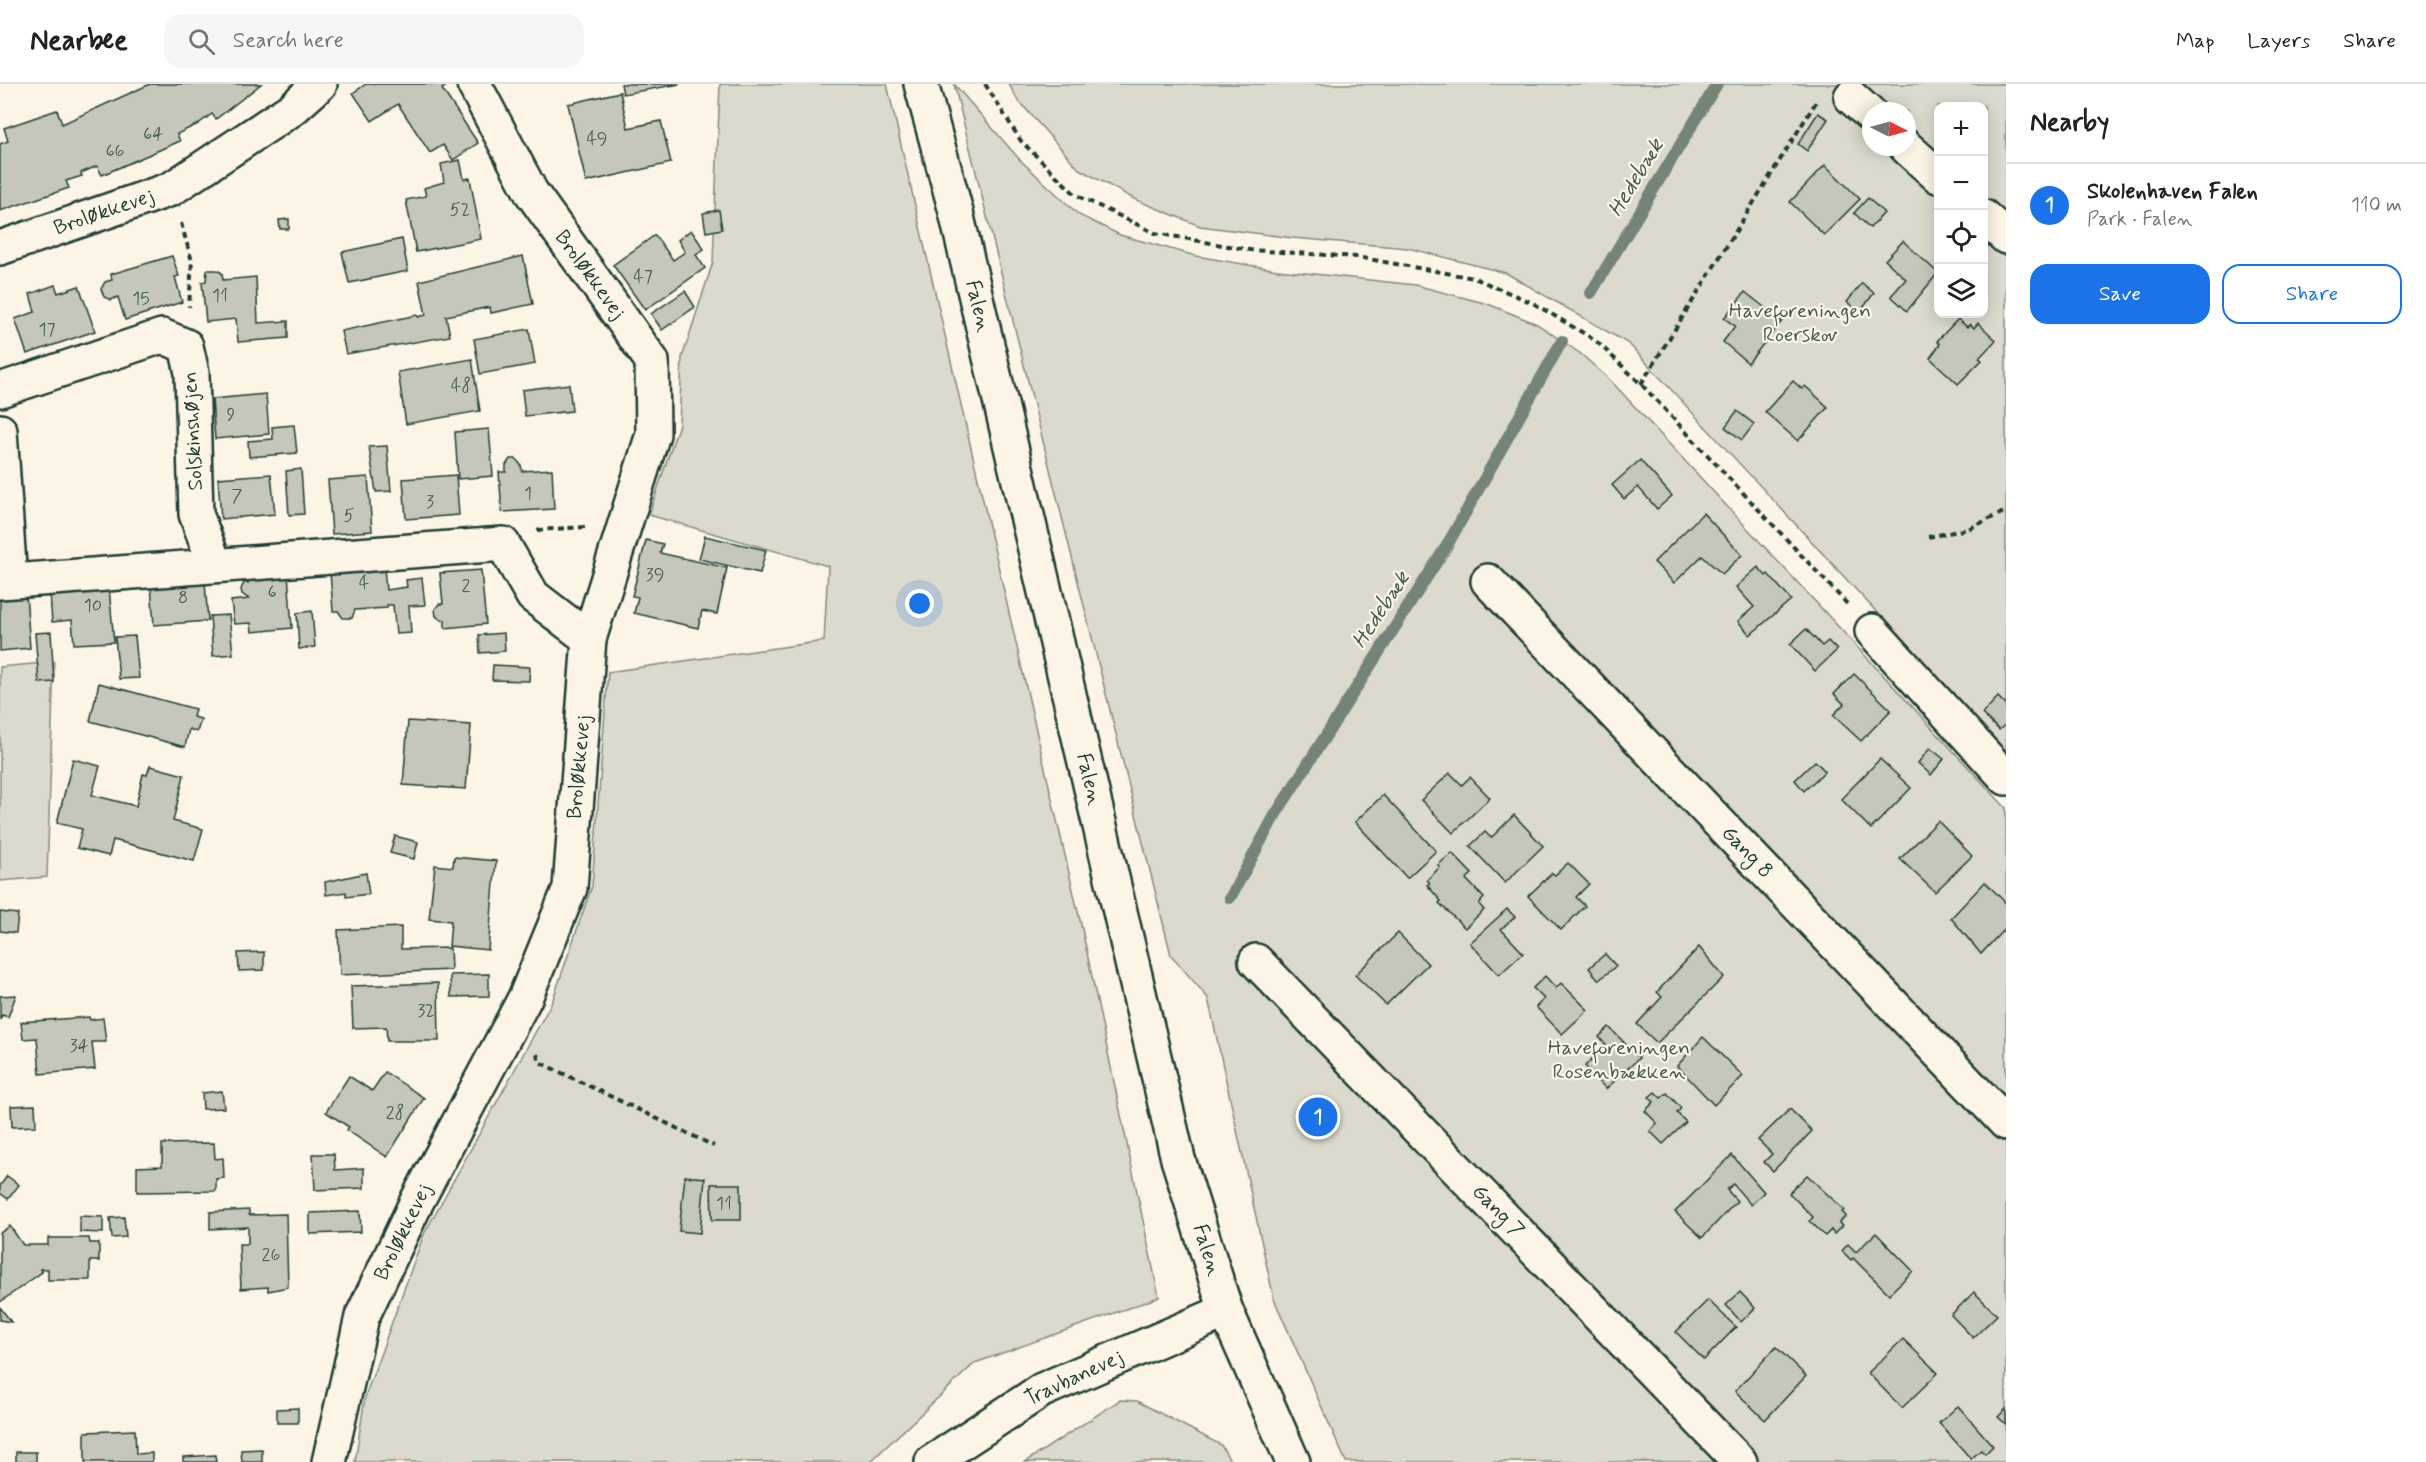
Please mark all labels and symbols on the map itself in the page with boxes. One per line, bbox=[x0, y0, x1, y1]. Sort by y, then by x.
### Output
north arrow bbox=[1862, 102, 1916, 156]
house number: 64 bbox=[143, 122, 163, 146]
house number: 49 bbox=[586, 127, 608, 151]
water label: Hedebæk bbox=[1602, 132, 1671, 222]
house number: 66 bbox=[105, 139, 125, 163]
street label: Broløkkevej bbox=[50, 182, 158, 242]
house number: 52 bbox=[450, 198, 470, 222]
street label: Broløkkevej bbox=[548, 224, 632, 326]
house number: 47 bbox=[633, 265, 653, 289]
street label: Falen bbox=[958, 277, 998, 335]
house number: 11 bbox=[212, 284, 228, 308]
house number: 15 bbox=[132, 287, 150, 311]
park label: Haveforeningen Roerskov bbox=[1729, 297, 1871, 349]
house number: 17 bbox=[38, 318, 56, 342]
street label: Solskinshøjen bbox=[176, 371, 210, 491]
house number: 48 bbox=[451, 374, 471, 398]
house number: 9 bbox=[227, 403, 236, 427]
house number: 1 bbox=[524, 482, 532, 506]
house number: 7 bbox=[232, 484, 243, 508]
house number: 3 bbox=[426, 490, 434, 514]
house number: 5 bbox=[344, 504, 355, 528]
house number: 39 bbox=[646, 563, 664, 587]
water label: Hedebæk bbox=[1346, 565, 1417, 654]
house number: 4 bbox=[359, 571, 369, 595]
house number: 2 bbox=[462, 574, 471, 598]
house number: 6 bbox=[267, 580, 277, 604]
house number: 8 bbox=[178, 586, 188, 610]
your location bbox=[905, 589, 934, 618]
house number: 10 bbox=[84, 594, 102, 618]
street label: Broløkkevej bbox=[560, 714, 598, 820]
street label: Falen bbox=[1069, 750, 1109, 808]
street label: Gang 8 bbox=[1714, 819, 1779, 885]
house number: 32 bbox=[417, 999, 435, 1023]
house number: 34 bbox=[69, 1034, 89, 1058]
park label: Haveforeningen Rosenbækken bbox=[1548, 1034, 1690, 1086]
pin: 1 bbox=[1298, 1094, 1338, 1140]
house number: 28 bbox=[386, 1101, 404, 1125]
street label: Gang 7 bbox=[1465, 1178, 1531, 1245]
street label: Broløkkevej bbox=[367, 1179, 439, 1285]
house number: 11 bbox=[716, 1192, 732, 1216]
street label: Falen bbox=[1186, 1221, 1228, 1280]
house number: 26 bbox=[262, 1243, 280, 1267]
street label: Travbanevej bbox=[1020, 1343, 1128, 1413]

